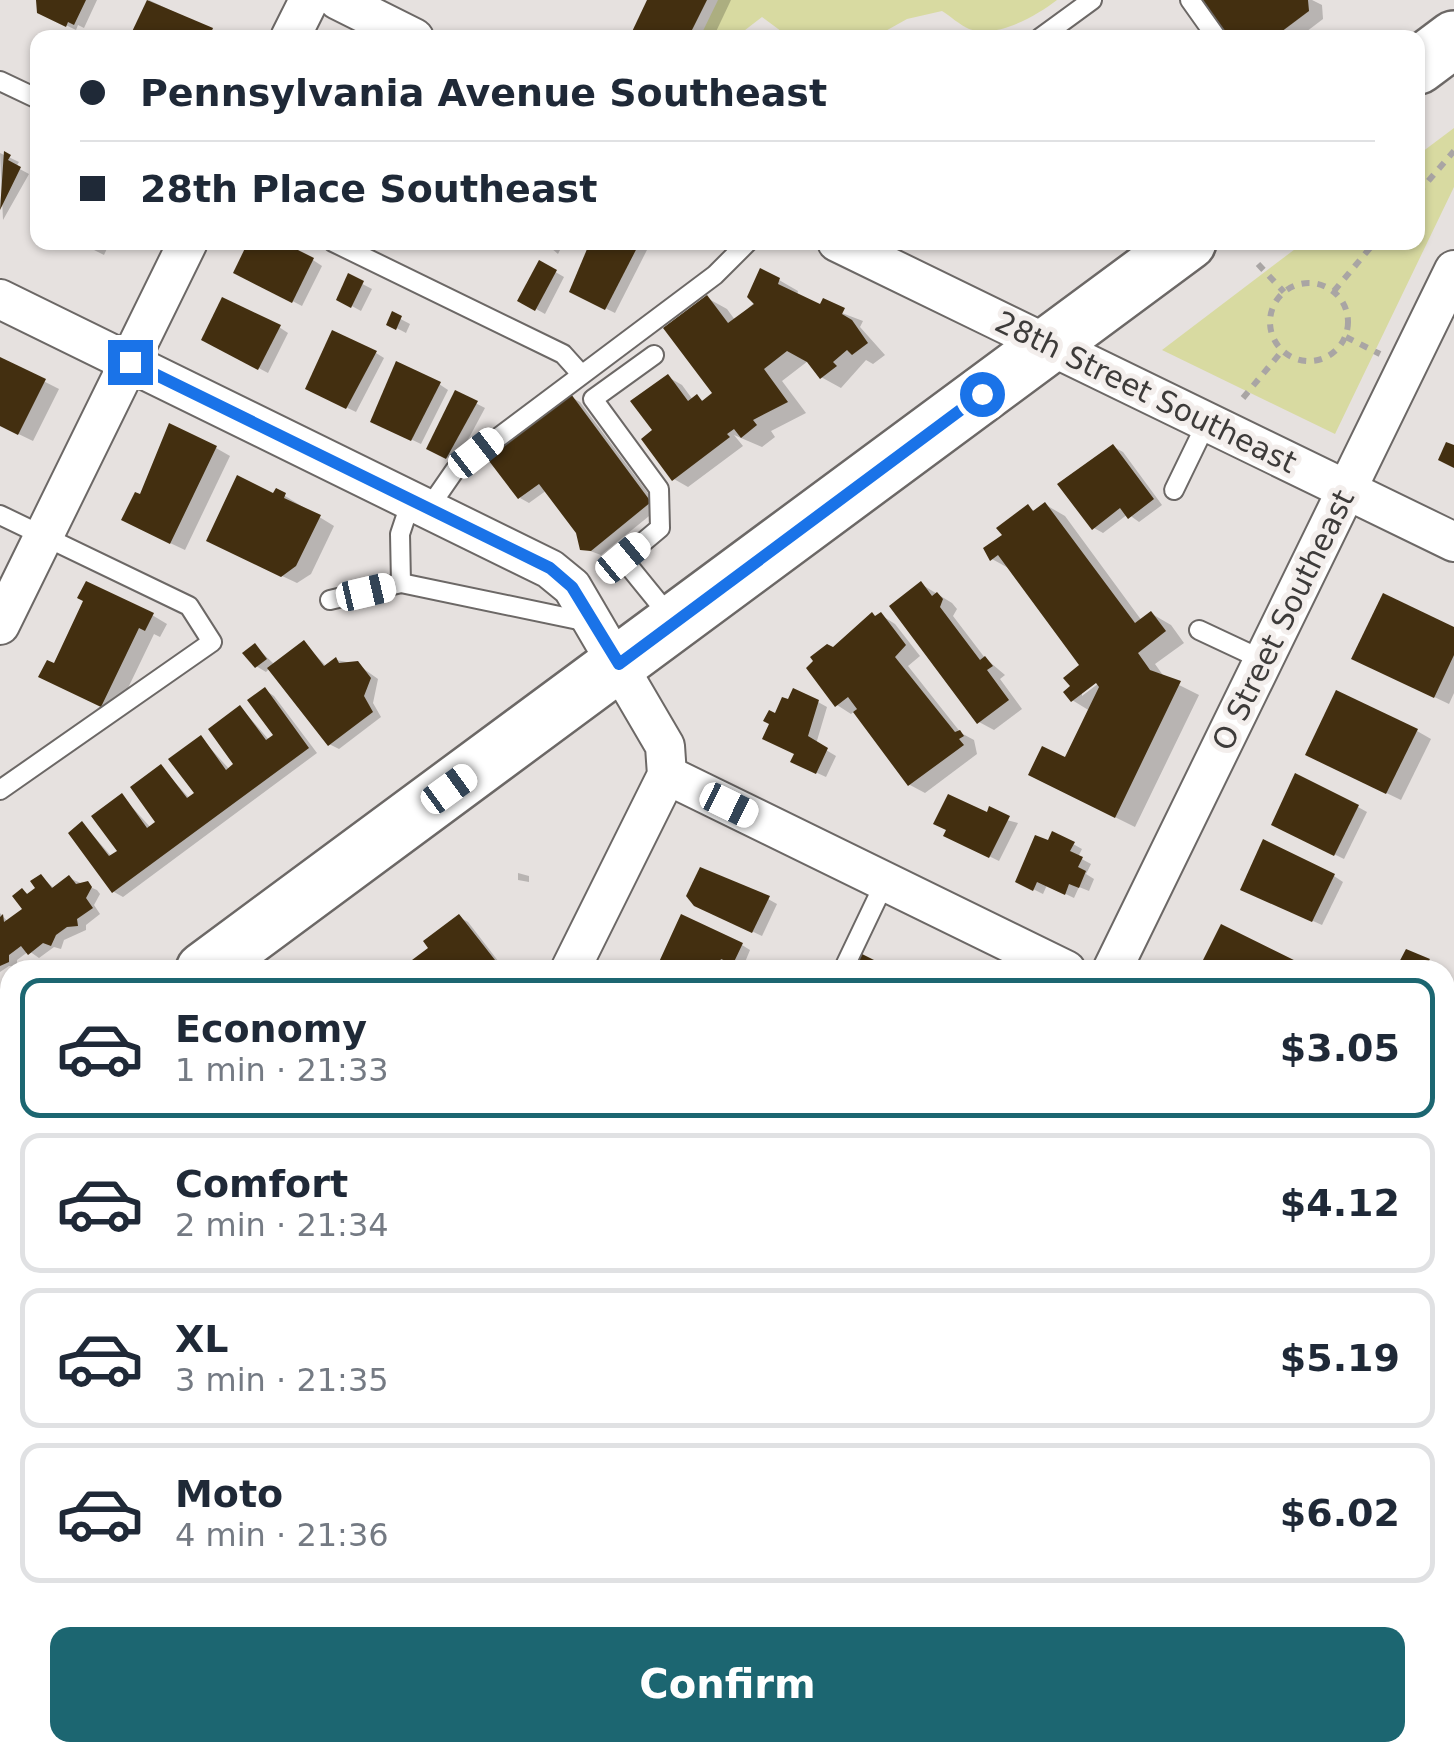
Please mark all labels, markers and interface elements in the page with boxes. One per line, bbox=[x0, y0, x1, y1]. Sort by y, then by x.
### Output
text: Pennsylvania Avenue Southeast bbox=[140, 71, 827, 115]
text: 28th Place Southeast bbox=[140, 167, 597, 211]
street label: 28th Street Southeast bbox=[990, 304, 1302, 480]
route end bbox=[108, 340, 153, 385]
route start bbox=[960, 372, 1005, 417]
car bbox=[443, 423, 509, 483]
street label: O Street Southeast bbox=[1205, 484, 1361, 756]
car bbox=[590, 527, 656, 589]
car bbox=[333, 571, 399, 613]
car bbox=[416, 759, 482, 819]
car bbox=[695, 778, 763, 832]
icon: car bbox=[55, 1003, 145, 1093]
text: Economy bbox=[175, 1007, 367, 1051]
text: $3.05 bbox=[1280, 1026, 1400, 1070]
text: 1 min · 21:33 bbox=[175, 1051, 389, 1089]
icon: car bbox=[55, 1158, 145, 1248]
text: Comfort bbox=[175, 1162, 348, 1206]
text: $4.12 bbox=[1280, 1181, 1400, 1225]
text: 2 min · 21:34 bbox=[175, 1206, 389, 1244]
icon: car bbox=[55, 1313, 145, 1403]
text: XL bbox=[175, 1317, 229, 1361]
text: $5.19 bbox=[1280, 1336, 1400, 1380]
text: 3 min · 21:35 bbox=[175, 1361, 389, 1399]
icon: car bbox=[55, 1468, 145, 1558]
text: Moto bbox=[175, 1472, 283, 1516]
text: $6.02 bbox=[1280, 1491, 1400, 1535]
text: 4 min · 21:36 bbox=[175, 1516, 389, 1554]
button: Confirm bbox=[50, 1627, 1405, 1742]

